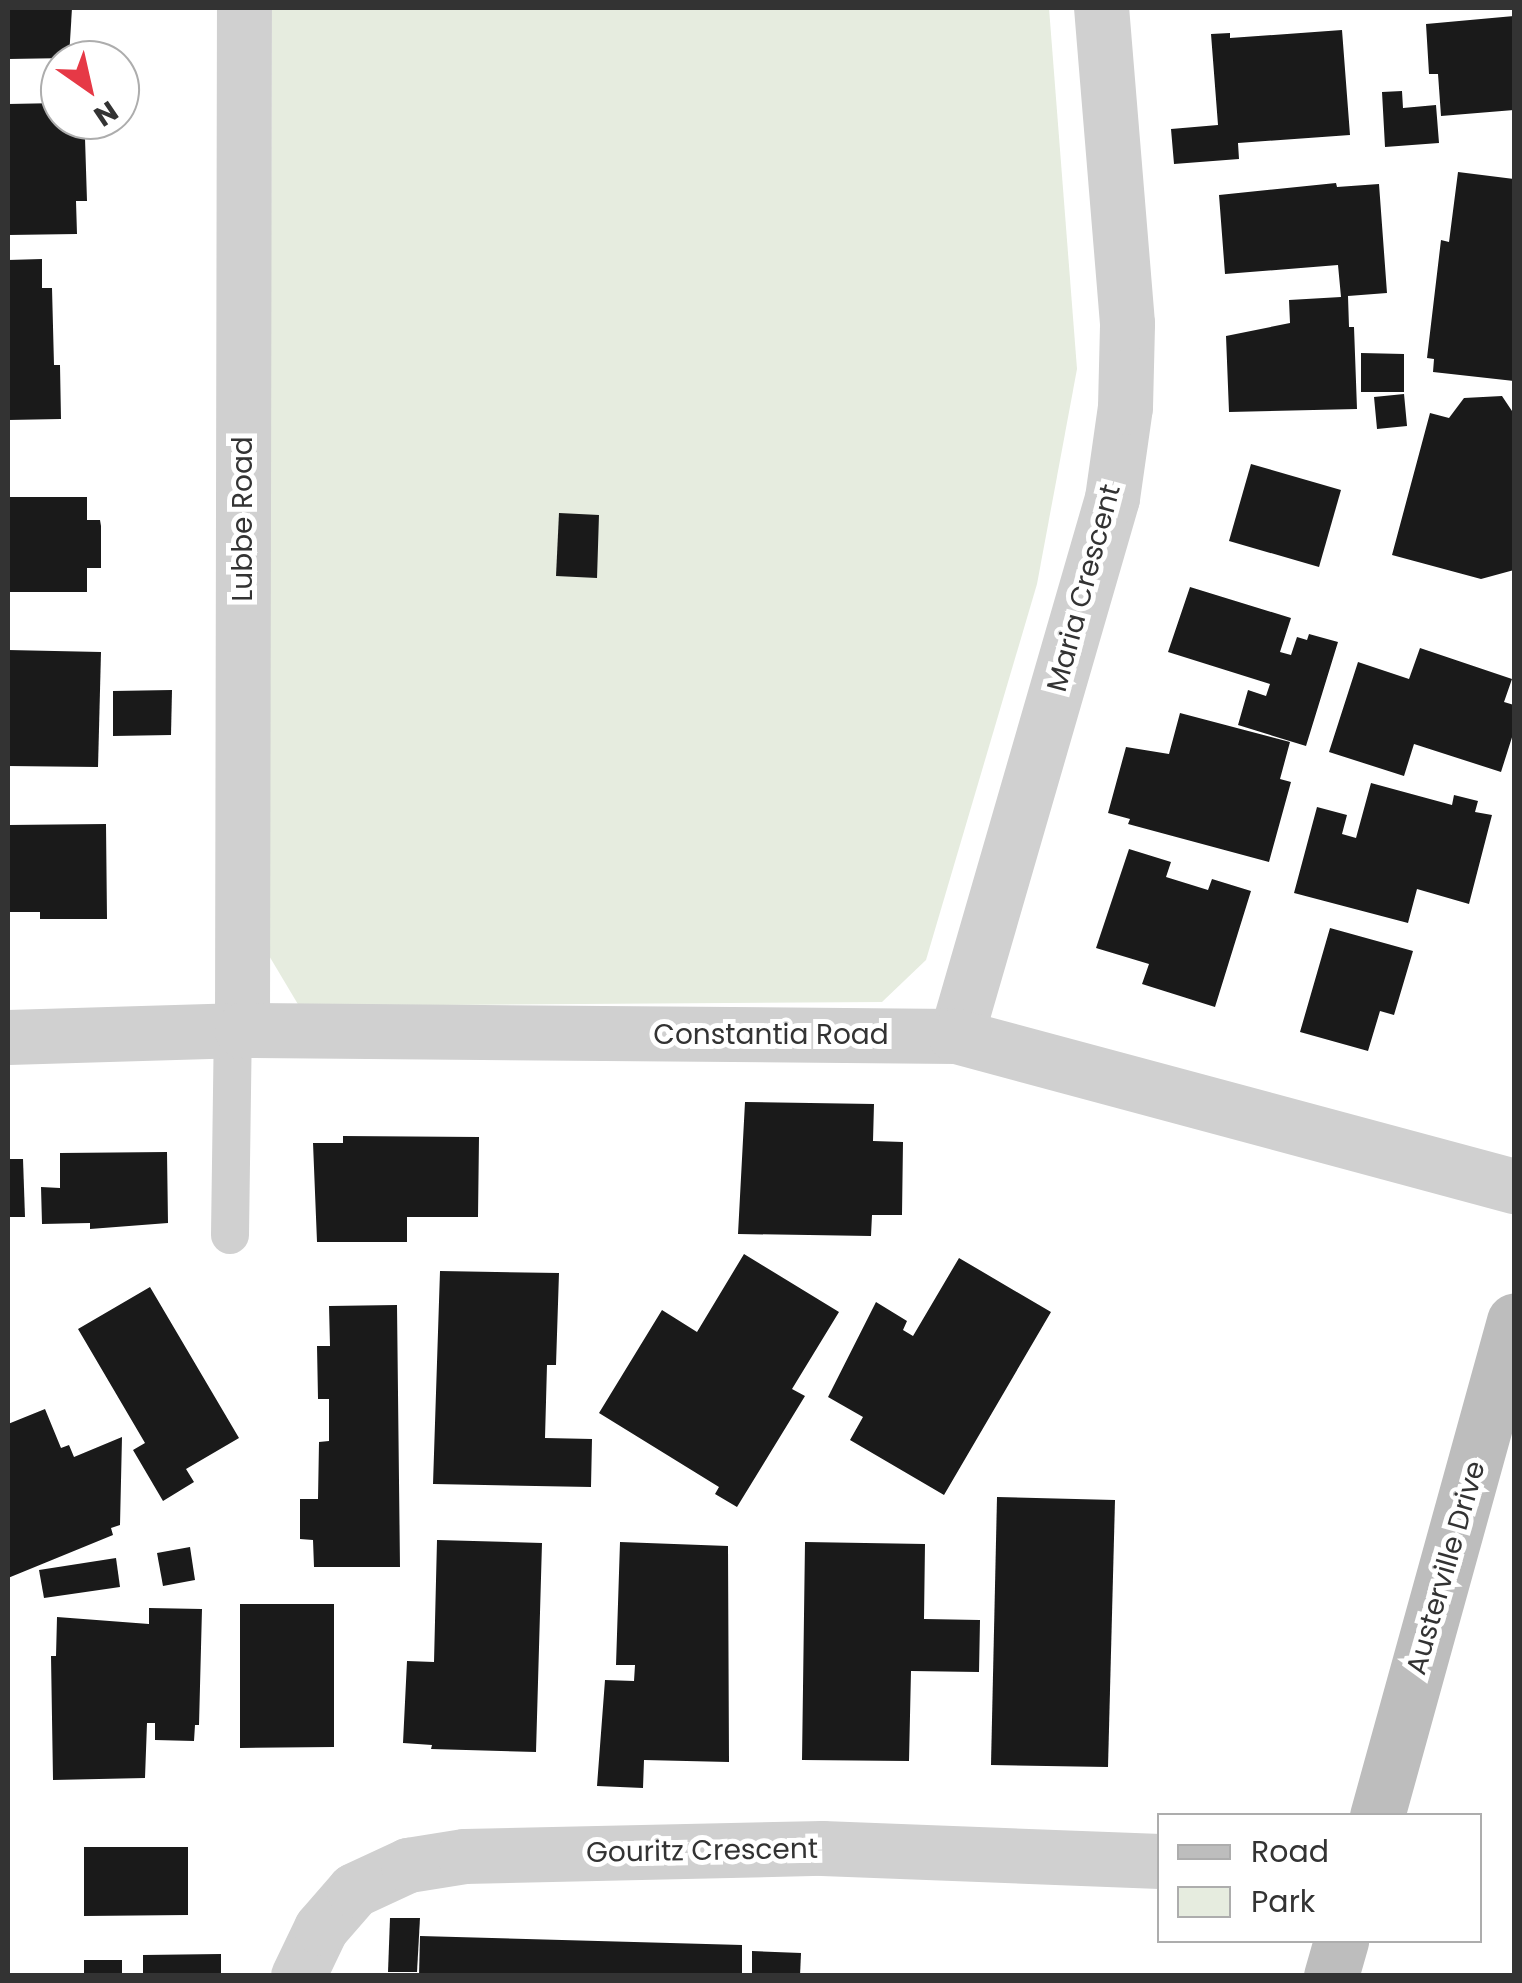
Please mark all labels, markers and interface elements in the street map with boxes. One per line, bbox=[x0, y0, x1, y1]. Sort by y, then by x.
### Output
north arrow bbox=[40, 40, 140, 140]
text: N bbox=[86, 92, 126, 136]
street label: Lubbe Road bbox=[226, 436, 260, 602]
street label: Maria Crescent bbox=[1040, 481, 1128, 695]
street label: Constantia Road bbox=[653, 1018, 889, 1052]
street label: Austerville Drive bbox=[1399, 1457, 1493, 1679]
legend bbox=[1157, 1813, 1482, 1943]
text: Road bbox=[1251, 1830, 1329, 1873]
street label: Gouritz Crescent bbox=[586, 1832, 818, 1870]
text: Park bbox=[1251, 1880, 1315, 1923]

